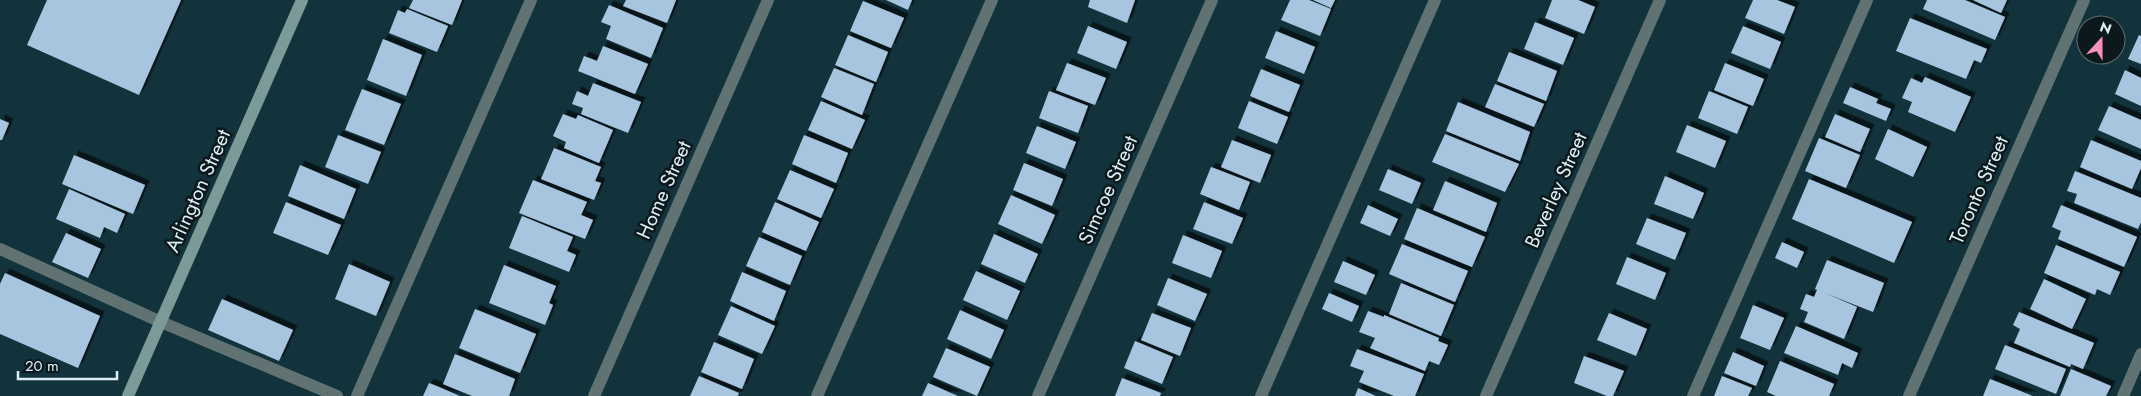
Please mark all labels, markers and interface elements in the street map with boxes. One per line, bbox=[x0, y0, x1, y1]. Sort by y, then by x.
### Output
north arrow bbox=[2076, 15, 2126, 65]
text: N bbox=[2097, 17, 2114, 39]
street label: Arlington Street bbox=[158, 125, 238, 257]
street label: Beverley Street bbox=[1518, 127, 1595, 253]
street label: Simcoe Street bbox=[1071, 131, 1145, 249]
street label: Toronto Street bbox=[1942, 131, 2016, 249]
street label: Home Street bbox=[629, 136, 699, 244]
scale bar bbox=[18, 348, 116, 380]
text: 20 m bbox=[25, 355, 59, 377]

